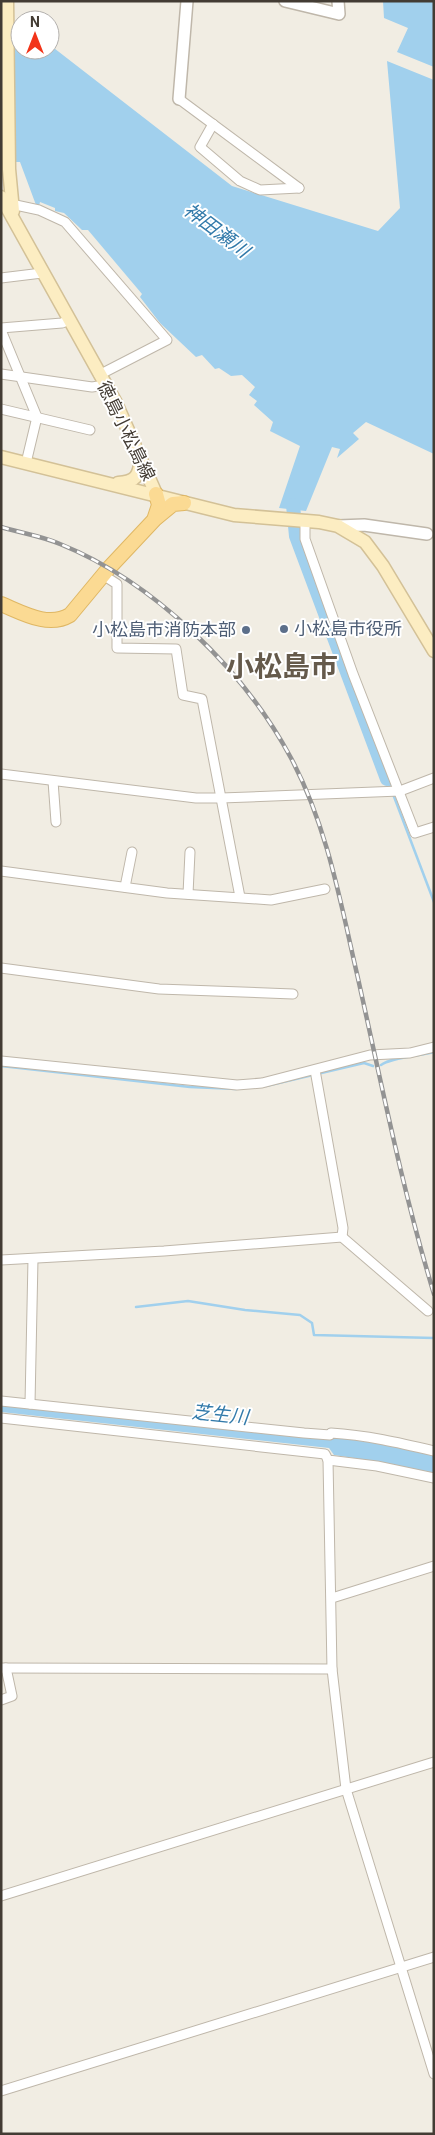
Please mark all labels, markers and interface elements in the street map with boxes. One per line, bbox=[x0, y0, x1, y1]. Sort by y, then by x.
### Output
north arrow bbox=[10, 10, 60, 60]
text: N bbox=[30, 14, 40, 30]
water label: 神田瀬川 bbox=[179, 198, 256, 264]
street label: 徳島小松島線 bbox=[93, 378, 160, 484]
place label: 小松島市役所 bbox=[294, 618, 402, 639]
place label: 小松島市消防本部 bbox=[92, 619, 236, 640]
marker: 小松島市役所 bbox=[278, 623, 290, 635]
marker: 小松島市消防本部 bbox=[240, 624, 252, 636]
district label: 小松島市 bbox=[226, 650, 338, 683]
water label: 芝生川 bbox=[190, 1400, 251, 1429]

